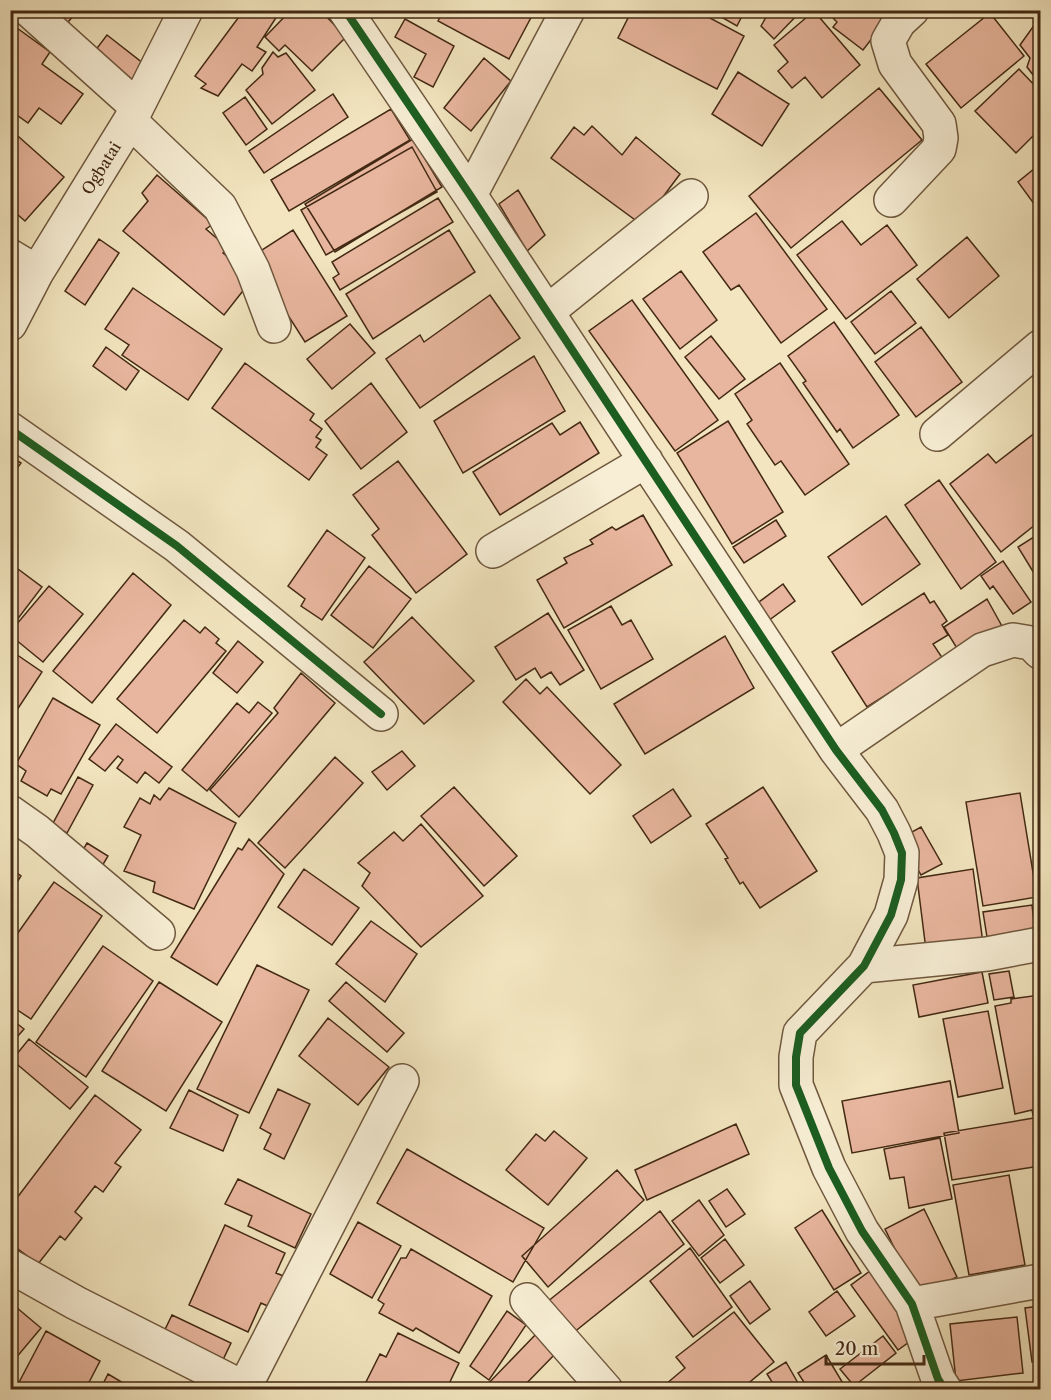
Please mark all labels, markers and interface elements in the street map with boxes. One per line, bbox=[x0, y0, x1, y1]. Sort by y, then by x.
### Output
street label: Ogbatai bbox=[77, 138, 125, 198]
scale bar bbox=[826, 1328, 924, 1366]
text: 20 m bbox=[835, 1338, 879, 1360]

